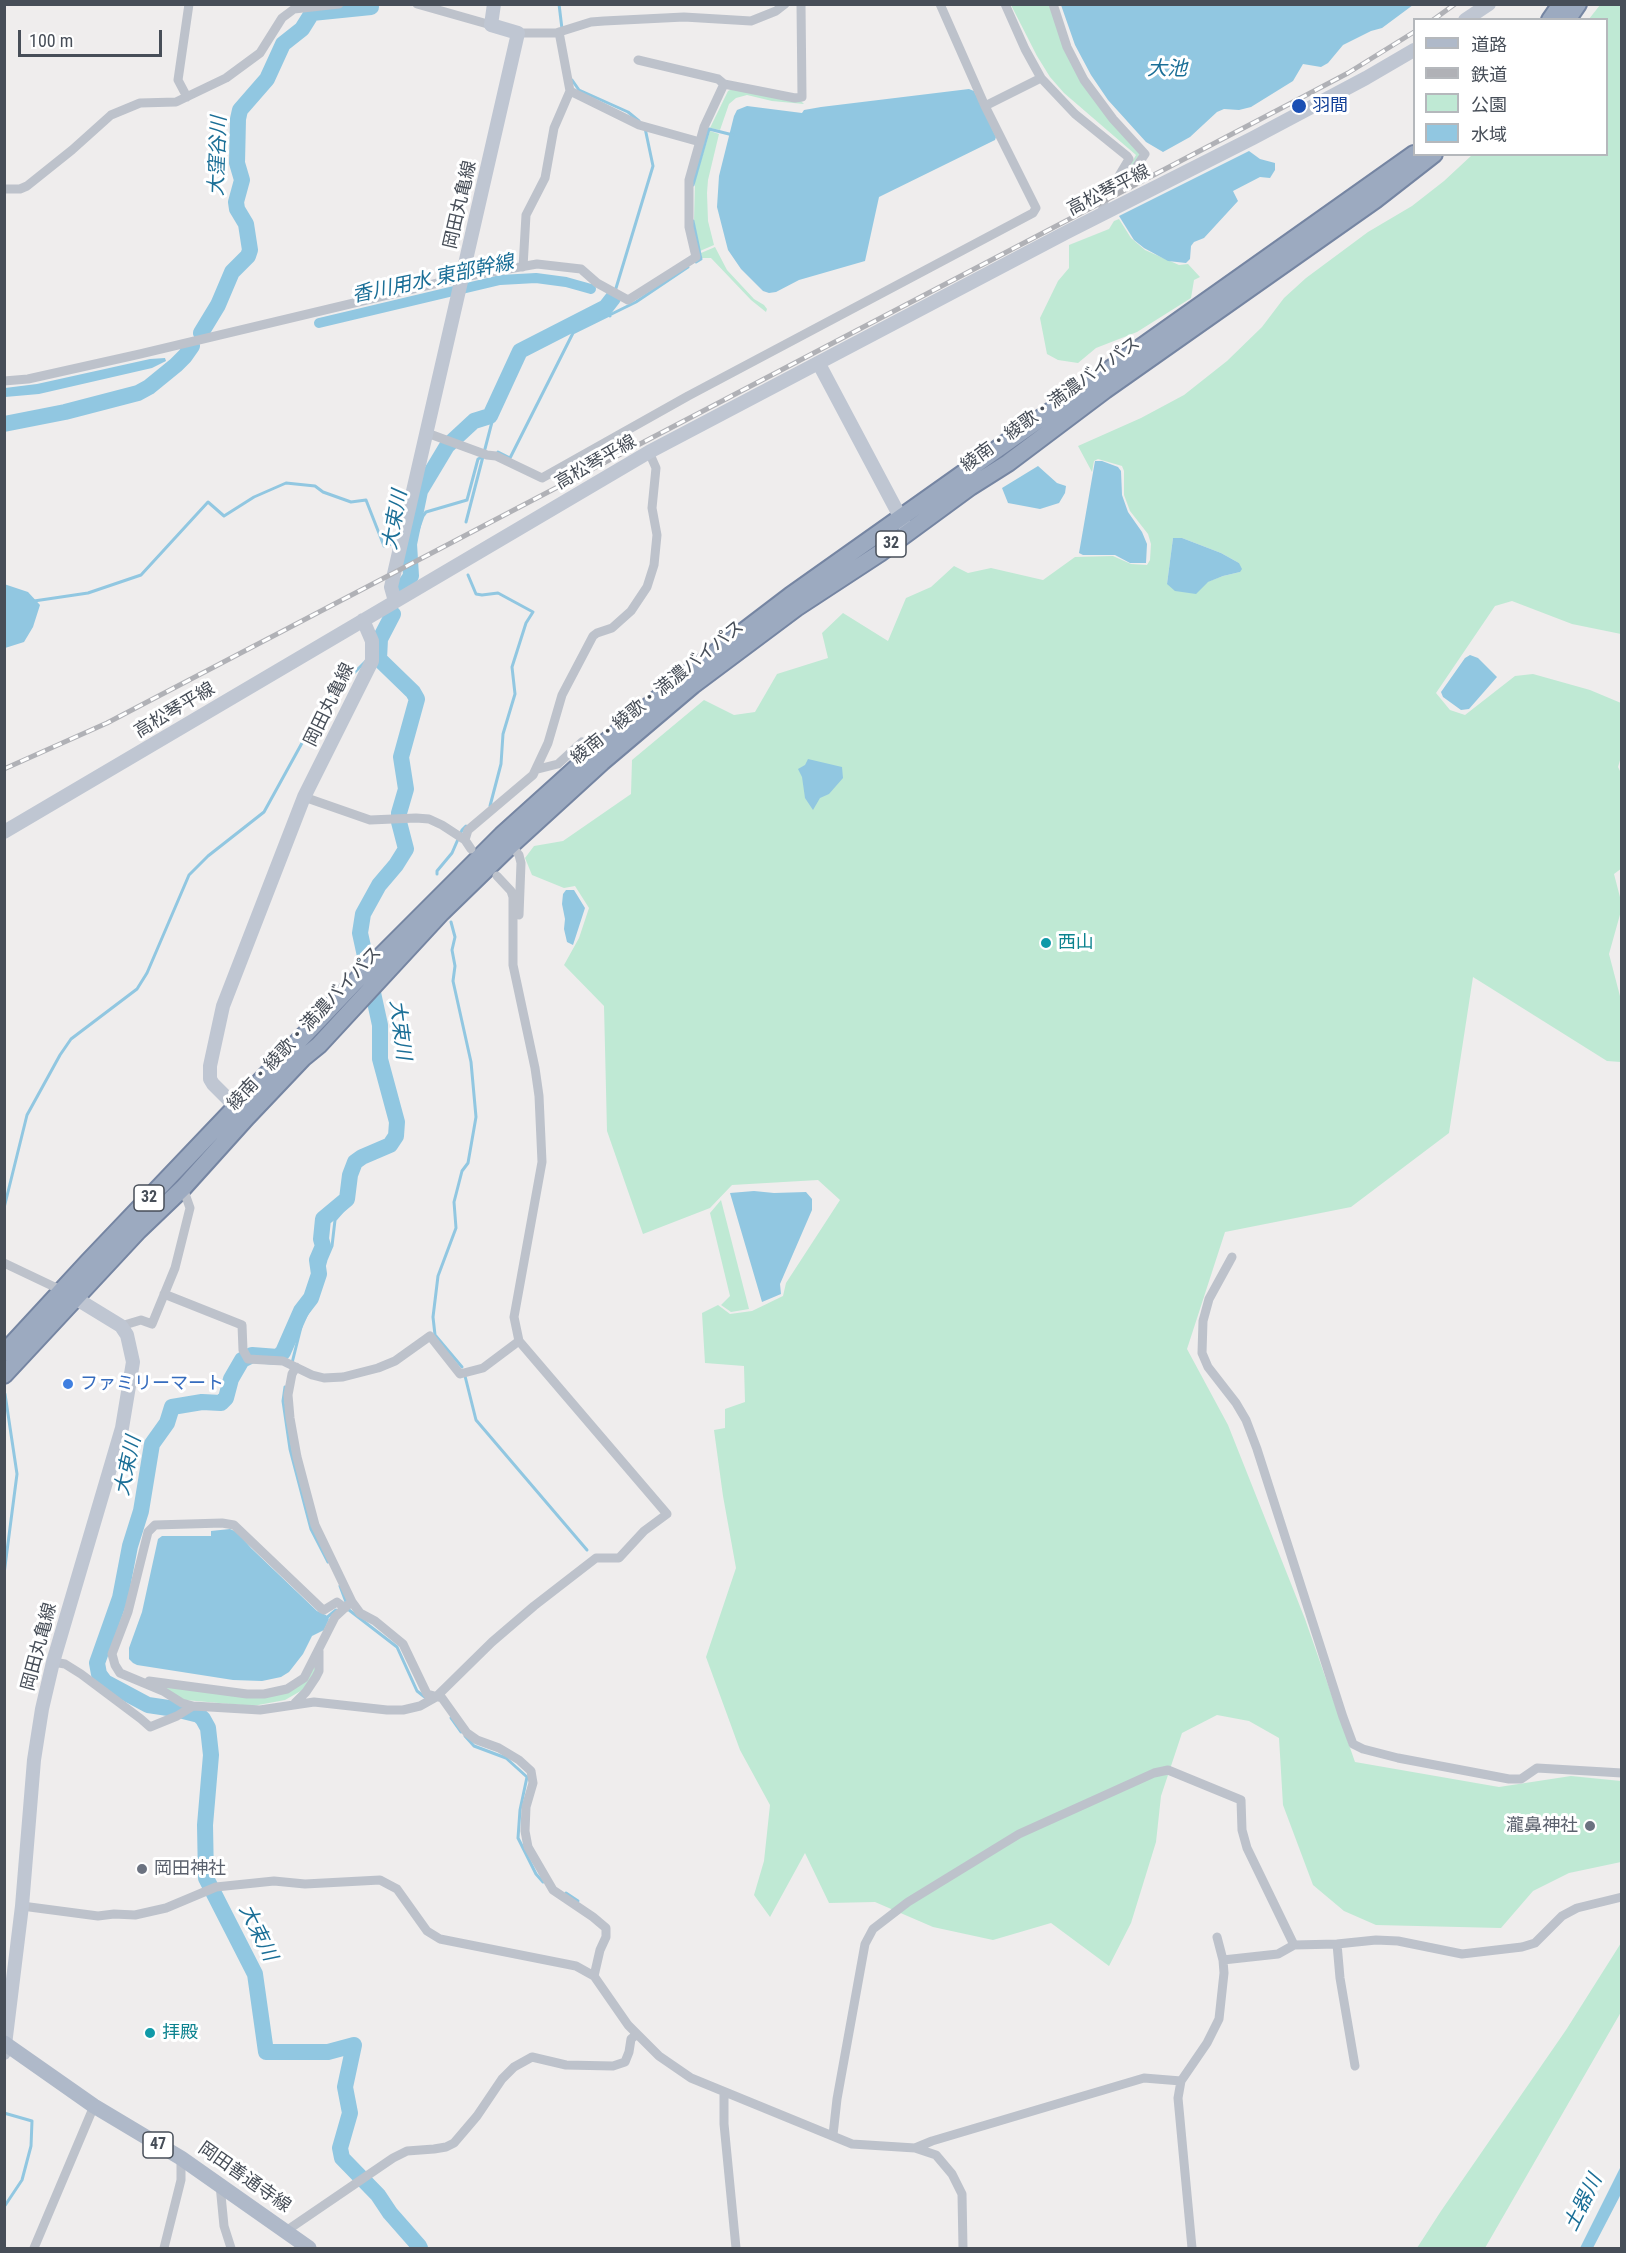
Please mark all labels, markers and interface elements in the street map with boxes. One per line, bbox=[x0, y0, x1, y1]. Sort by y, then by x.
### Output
scale bar bbox=[21, 18, 165, 56]
legend bbox=[1413, 18, 1608, 156]
text: 100 m bbox=[29, 30, 73, 51]
text: 道路 bbox=[1471, 34, 1507, 55]
water label: 大池 bbox=[1147, 58, 1187, 82]
text: 鉄道 bbox=[1471, 64, 1507, 85]
text: 公園 bbox=[1471, 94, 1507, 115]
place label: 羽間 bbox=[1312, 95, 1348, 117]
marker: 羽間 bbox=[1290, 97, 1308, 115]
water label: 大窪谷川 bbox=[206, 116, 232, 196]
text: 水域 bbox=[1471, 124, 1507, 145]
street label: 岡田丸亀線 bbox=[440, 159, 482, 251]
street label: 高松琴平線 bbox=[1064, 161, 1154, 221]
water label: 香川用水 東部幹線 bbox=[350, 251, 516, 309]
street label: 綾南・綾歌・満濃バイパス bbox=[957, 333, 1145, 477]
street label: 高松琴平線 bbox=[552, 431, 640, 495]
water label: 大束川 bbox=[379, 488, 413, 552]
road number: 32 bbox=[876, 531, 906, 557]
street label: 綾南・綾歌・満濃バイパス bbox=[567, 617, 749, 769]
street label: 岡田丸亀線 bbox=[301, 660, 359, 750]
street label: 高松琴平線 bbox=[131, 679, 219, 743]
place label: 西山 bbox=[1058, 932, 1094, 954]
marker: 西山 bbox=[1039, 936, 1053, 950]
street label: 綾南・綾歌・満濃バイパス bbox=[223, 943, 387, 1115]
water label: 大束川 bbox=[383, 999, 415, 1061]
road number: 32 bbox=[134, 1185, 164, 1211]
place label: ファミリーマート bbox=[80, 1373, 224, 1395]
marker: ファミリーマート bbox=[61, 1377, 75, 1391]
water label: 大束川 bbox=[111, 1434, 147, 1498]
street label: 岡田丸亀線 bbox=[18, 1601, 62, 1693]
place label: 瀧鼻神社 bbox=[1506, 1815, 1578, 1837]
marker: 瀧鼻神社 bbox=[1583, 1819, 1597, 1833]
place label: 岡田神社 bbox=[154, 1858, 226, 1880]
marker: 岡田神社 bbox=[135, 1862, 149, 1876]
water label: 大束川 bbox=[233, 1901, 281, 1965]
place label: 拝殿 bbox=[162, 2022, 198, 2044]
marker: 拝殿 bbox=[143, 2026, 157, 2040]
road number: 47 bbox=[143, 2132, 173, 2158]
street label: 岡田善通寺線 bbox=[194, 2138, 294, 2218]
water label: 土器川 bbox=[1560, 2171, 1608, 2235]

